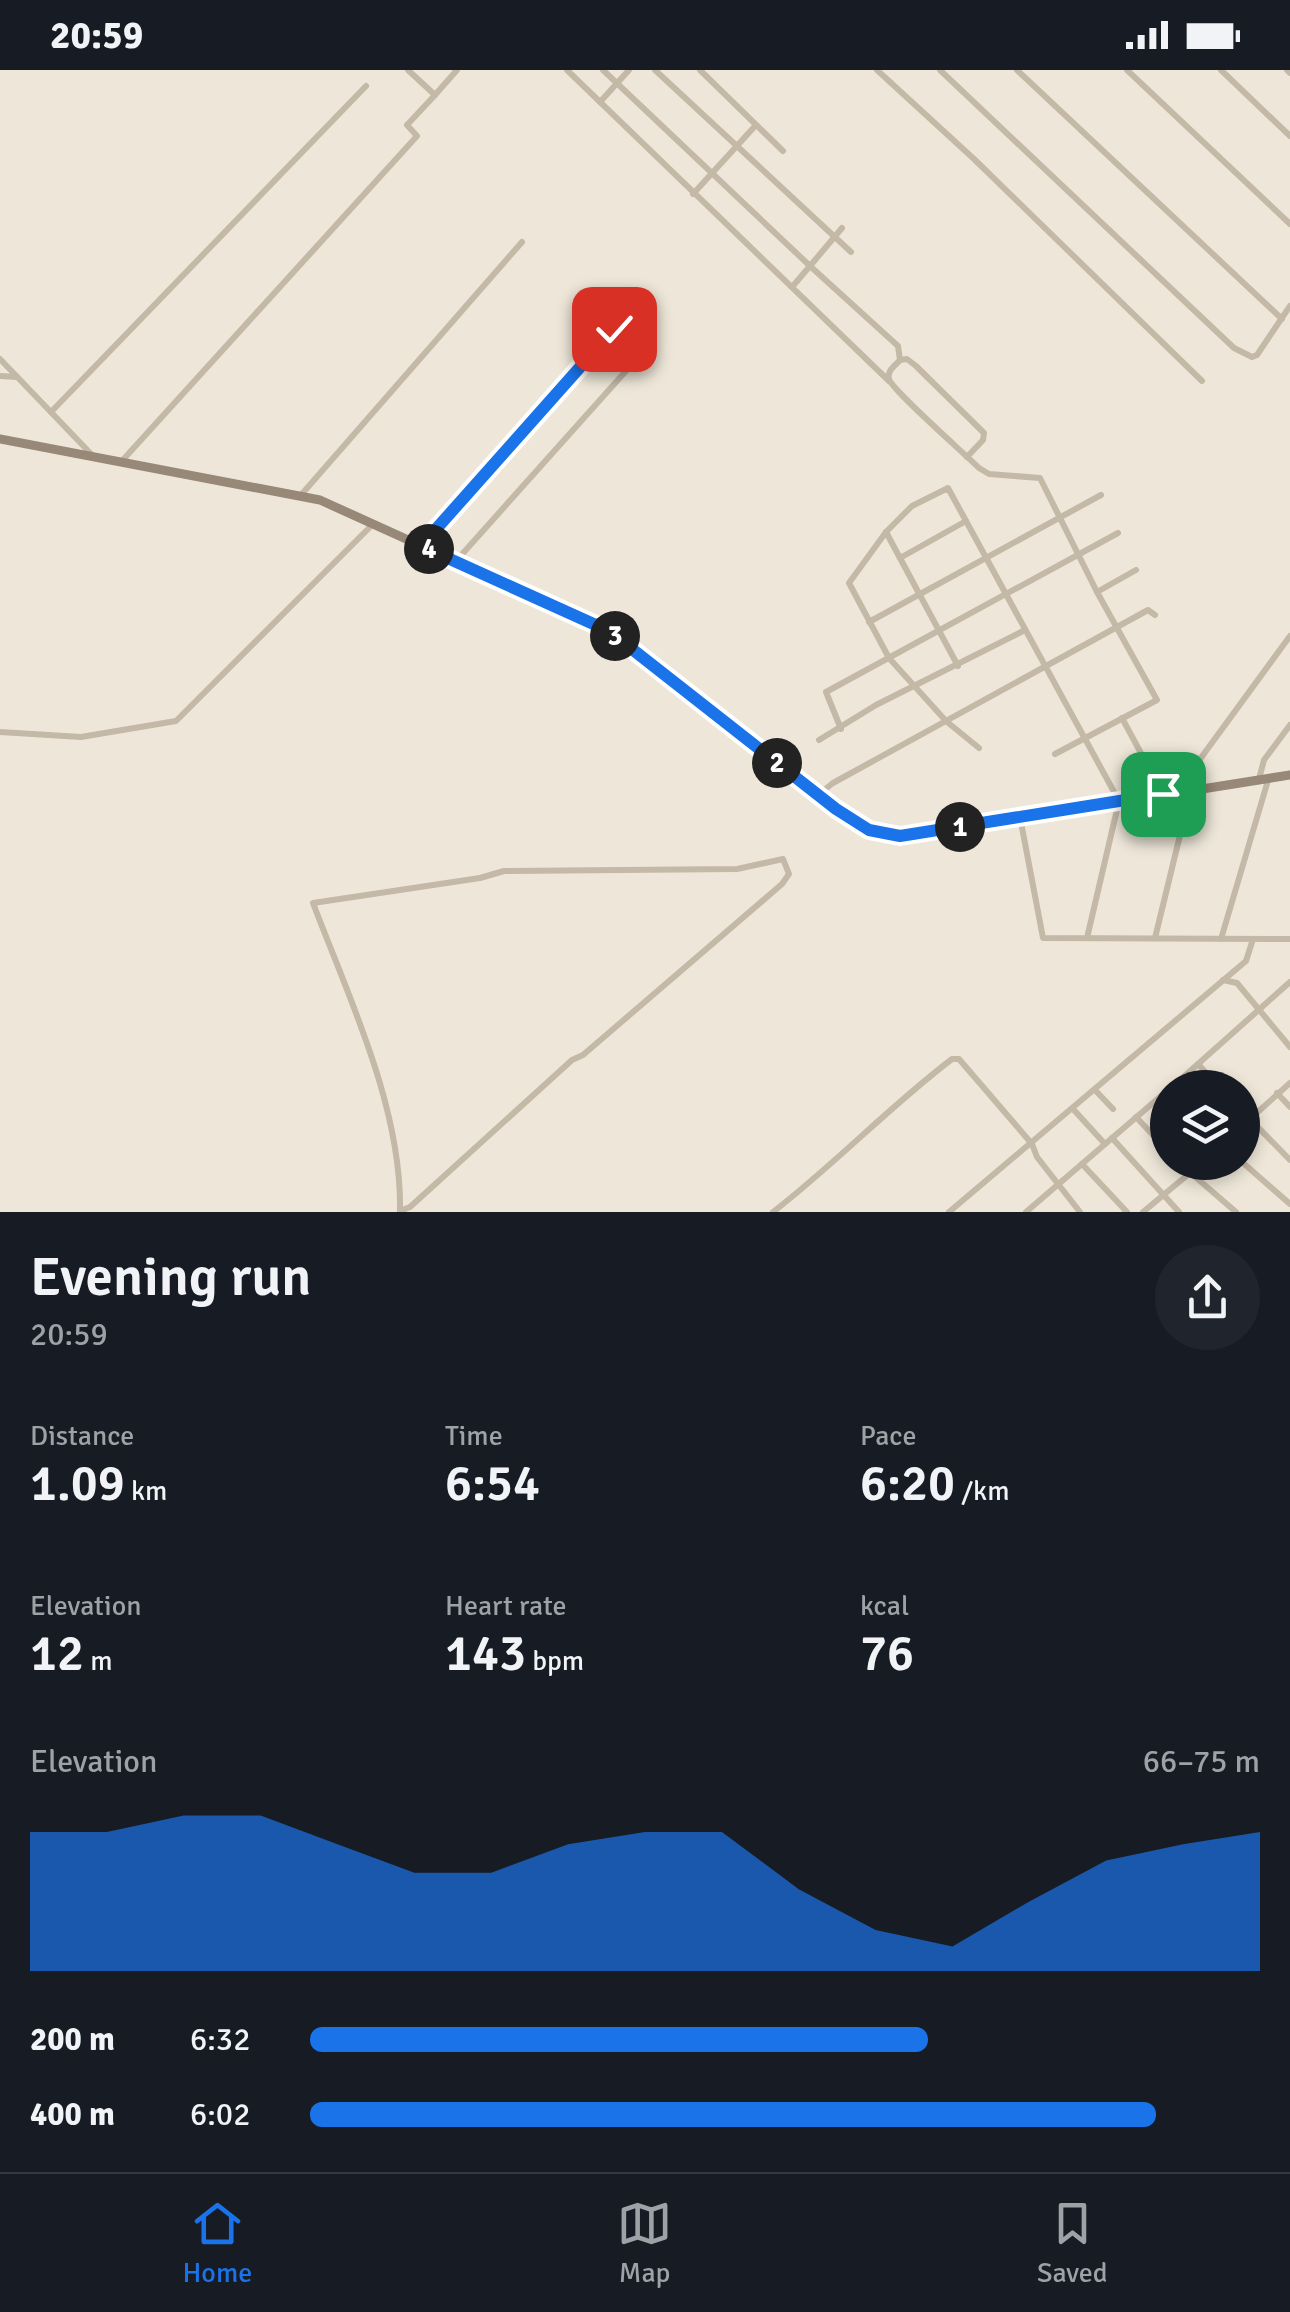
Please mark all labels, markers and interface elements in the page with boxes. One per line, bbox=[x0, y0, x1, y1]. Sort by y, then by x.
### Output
text: 20:59 bbox=[50, 12, 143, 59]
pin bbox=[572, 287, 657, 372]
icon: check bbox=[587, 302, 642, 357]
pin: 4 bbox=[404, 524, 454, 574]
text: 4 bbox=[421, 532, 437, 566]
pin: 3 bbox=[590, 611, 640, 661]
text: 3 bbox=[607, 619, 623, 653]
pin: 2 bbox=[752, 738, 802, 788]
text: 2 bbox=[769, 746, 785, 780]
pin bbox=[1121, 752, 1206, 837]
icon: arrive bbox=[1136, 767, 1191, 822]
pin: 1 bbox=[935, 802, 985, 852]
text: 1 bbox=[952, 810, 968, 844]
map controls bbox=[1150, 1070, 1260, 1180]
button: layers bbox=[1150, 1070, 1260, 1180]
text: Evening run bbox=[30, 1243, 311, 1311]
button: share bbox=[1155, 1245, 1260, 1350]
text: 20:59 bbox=[30, 1315, 108, 1354]
text: Distance bbox=[30, 1419, 134, 1453]
text: Time bbox=[445, 1419, 503, 1453]
text: Pace bbox=[860, 1419, 916, 1453]
text: 1.09 bbox=[30, 1453, 125, 1515]
text: 6:54 bbox=[445, 1453, 540, 1515]
text: 6:20 bbox=[860, 1453, 955, 1515]
text: km bbox=[125, 1474, 167, 1508]
text: /km bbox=[955, 1474, 1009, 1508]
text: Elevation bbox=[30, 1589, 142, 1623]
text: Heart rate bbox=[445, 1589, 567, 1623]
text: kcal bbox=[860, 1589, 909, 1623]
text: 12 bbox=[30, 1623, 84, 1685]
text: 143 bbox=[445, 1623, 526, 1685]
text: 76 bbox=[860, 1623, 914, 1685]
text: m bbox=[84, 1644, 113, 1678]
text: bpm bbox=[526, 1644, 584, 1678]
text: Elevation bbox=[30, 1742, 157, 1781]
text: 66–75 m bbox=[1143, 1742, 1260, 1781]
text: 200 m bbox=[30, 2020, 115, 2059]
text: 6:32 bbox=[190, 2020, 250, 2059]
text: 400 m bbox=[30, 2095, 115, 2134]
text: 6:02 bbox=[190, 2095, 250, 2134]
tab: Home bbox=[182, 2196, 252, 2290]
tab: Map bbox=[617, 2196, 672, 2290]
tab: Saved bbox=[1037, 2196, 1108, 2290]

